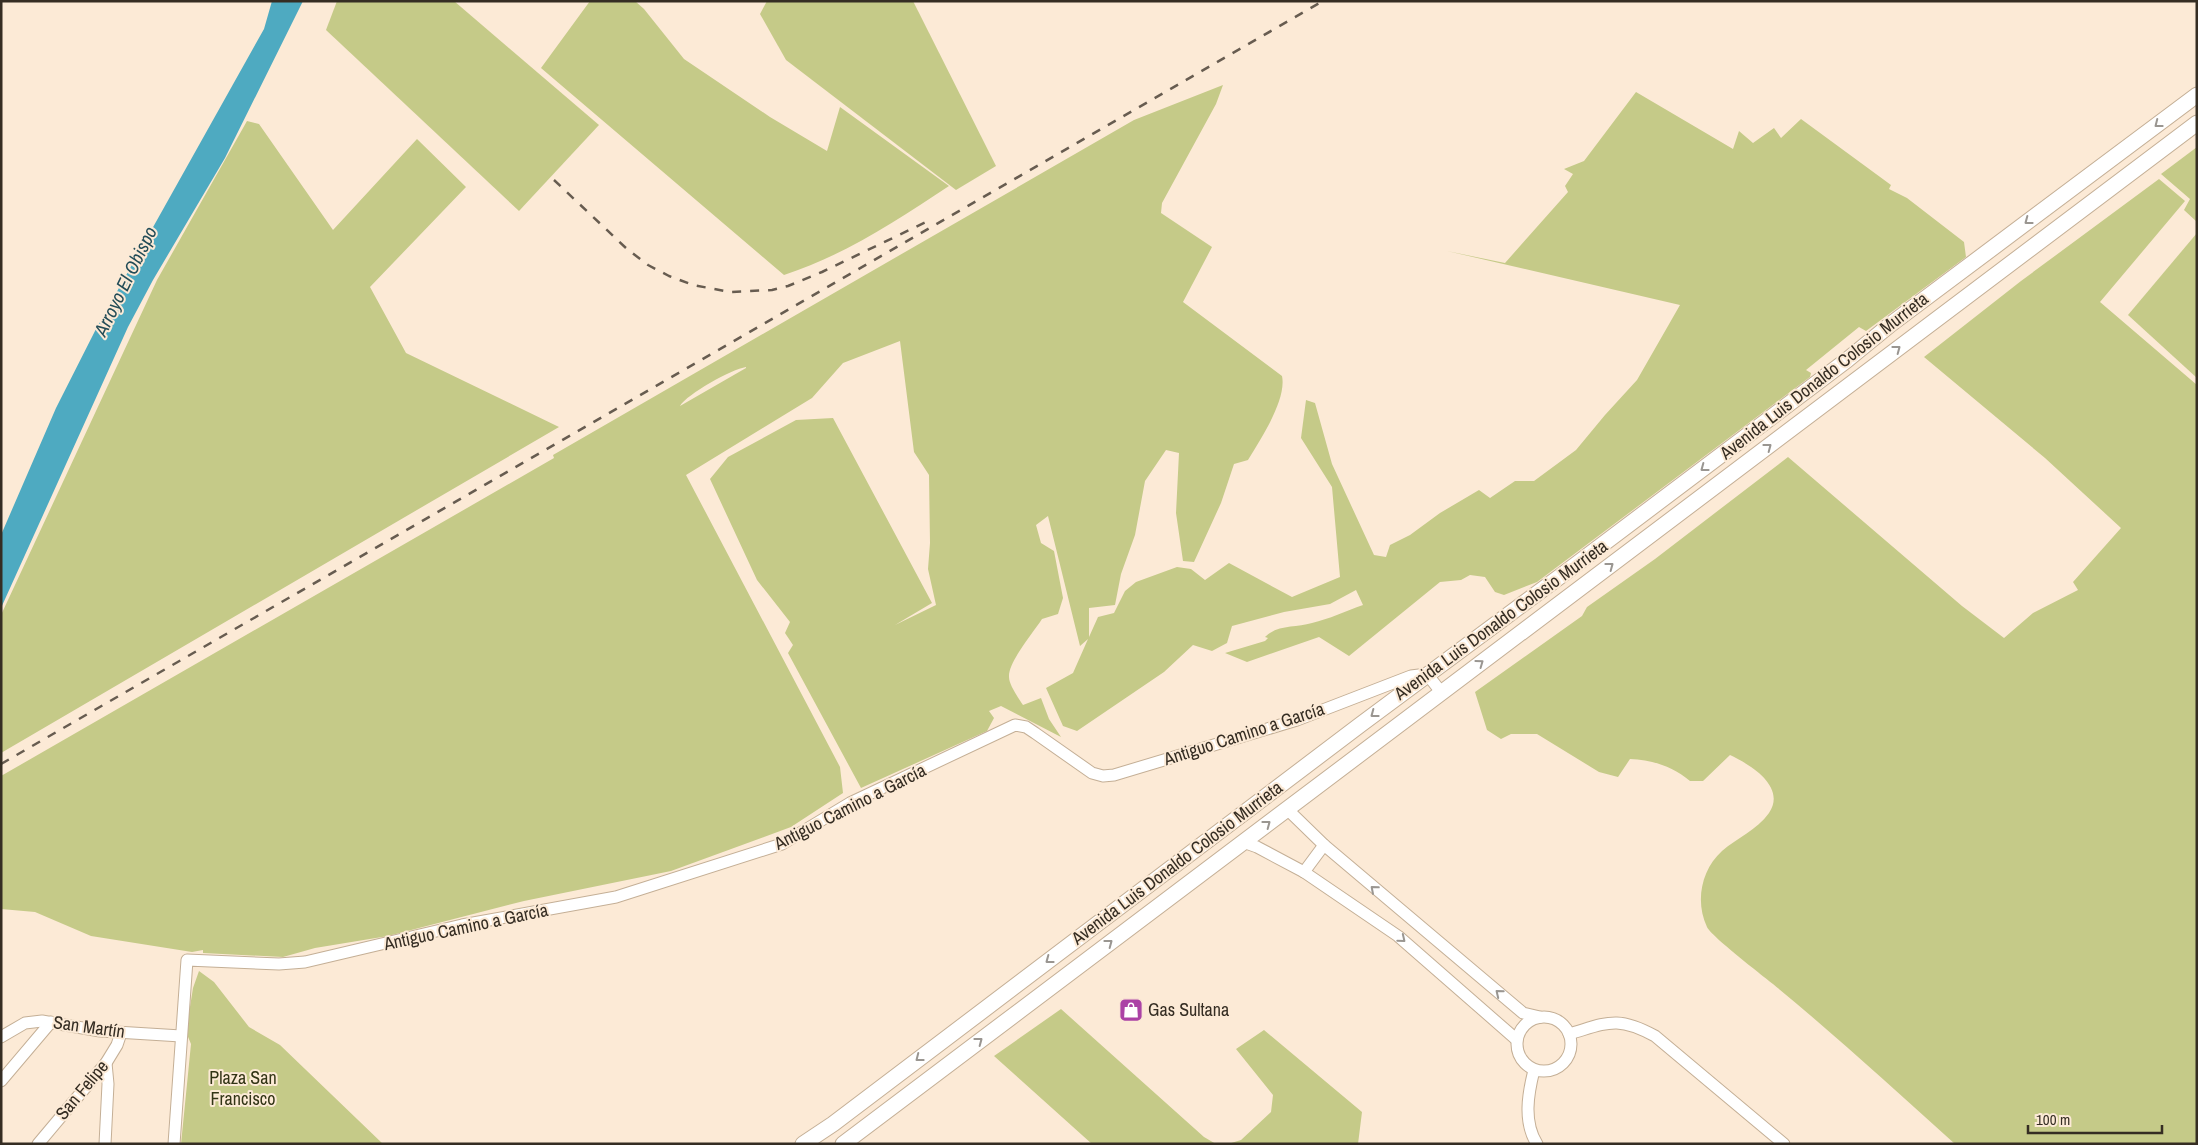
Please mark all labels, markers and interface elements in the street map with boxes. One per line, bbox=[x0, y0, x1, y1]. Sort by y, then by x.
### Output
one-way arrow bbox=[2154, 118, 2164, 127]
one-way arrow bbox=[2025, 216, 2034, 224]
water label: Arroyo El Obispo bbox=[87, 222, 163, 341]
street label: Avenida Luis Donaldo Colosio Murrieta bbox=[1713, 286, 1933, 466]
one-way arrow bbox=[1891, 346, 1901, 355]
one-way arrow bbox=[1762, 444, 1772, 453]
one-way arrow bbox=[1701, 463, 1710, 471]
street label: Avenida Luis Donaldo Colosio Murrieta bbox=[1388, 534, 1612, 706]
one-way arrow bbox=[1604, 563, 1614, 572]
one-way arrow bbox=[1474, 660, 1484, 669]
street label: Antiguo Camino a García bbox=[1159, 696, 1327, 772]
one-way arrow bbox=[1370, 708, 1380, 717]
street label: Antiguo Camino a García bbox=[769, 757, 930, 856]
street label: Avenida Luis Donaldo Colosio Murrieta bbox=[1065, 775, 1287, 951]
one-way arrow bbox=[1261, 821, 1271, 830]
one-way arrow bbox=[1371, 885, 1380, 894]
street label: Antiguo Camino a García bbox=[380, 897, 550, 956]
one-way arrow bbox=[1396, 933, 1405, 942]
one-way arrow bbox=[1103, 940, 1113, 949]
one-way arrow bbox=[1045, 954, 1055, 963]
one-way arrow bbox=[1496, 990, 1505, 998]
shop icon: Gas Sultana bbox=[1118, 997, 1144, 1023]
place label: Gas Sultana bbox=[1148, 997, 1229, 1022]
street label: San Martín bbox=[52, 1009, 127, 1044]
one-way arrow bbox=[973, 1038, 983, 1047]
one-way arrow bbox=[915, 1052, 925, 1061]
street label: San Felipe bbox=[49, 1055, 114, 1125]
park label: Plaza San Francisco bbox=[209, 1065, 277, 1111]
scale bar bbox=[2028, 1102, 2162, 1134]
text: 100 m bbox=[2036, 1109, 2070, 1130]

